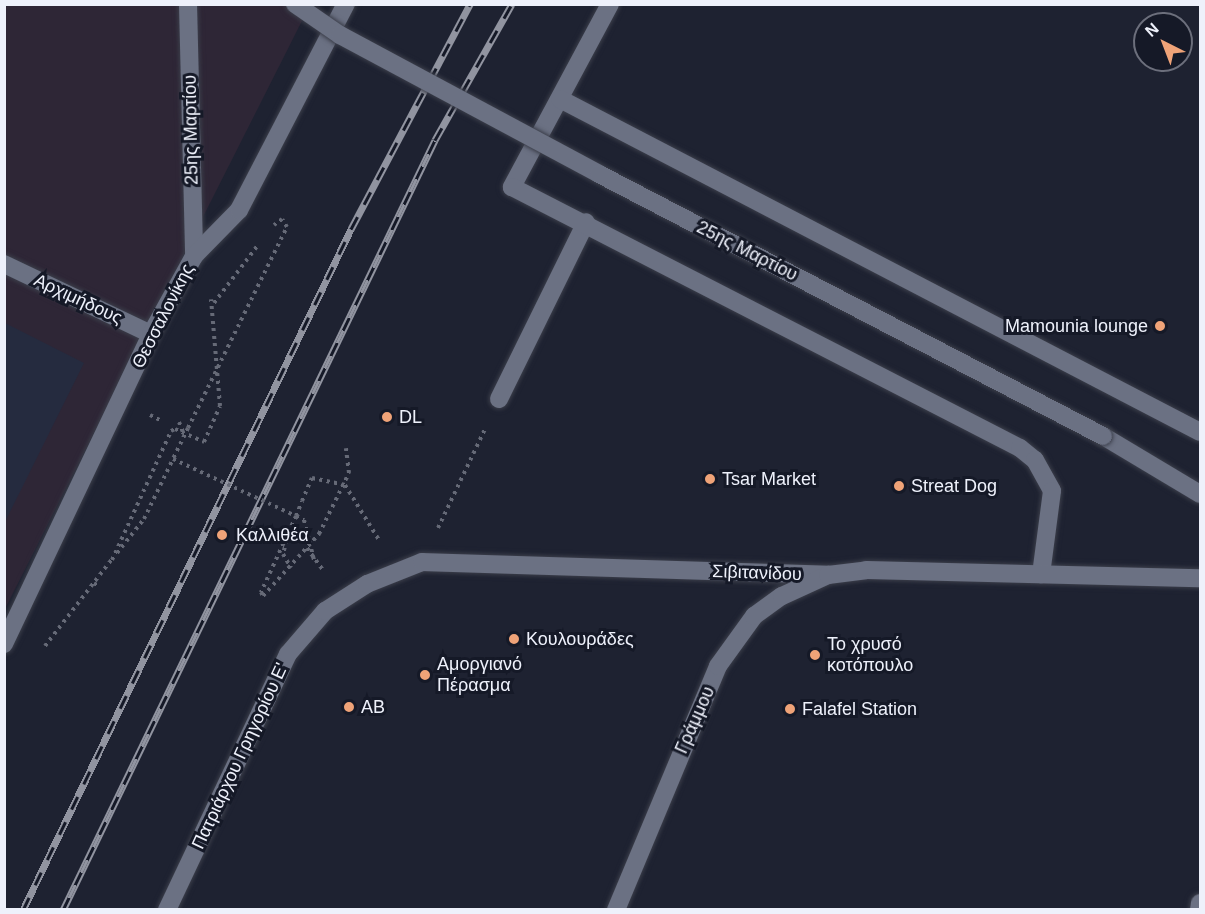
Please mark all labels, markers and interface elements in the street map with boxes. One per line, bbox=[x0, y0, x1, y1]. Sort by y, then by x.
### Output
north arrow bbox=[1133, 12, 1193, 72]
text: N bbox=[1142, 20, 1162, 40]
street label: 25ης Μαρτίου bbox=[179, 75, 203, 185]
street label: 25ης Μαρτίου bbox=[693, 216, 801, 286]
street label: Θεσσαλονίκης bbox=[127, 260, 199, 372]
street label: Αρχιμήδους bbox=[31, 269, 125, 329]
place label: Mamounia lounge bbox=[1005, 315, 1148, 337]
marker: Mamounia lounge bbox=[1153, 319, 1167, 333]
place label: DL bbox=[399, 406, 422, 428]
marker: DL bbox=[380, 410, 394, 424]
place label: Tsar Market bbox=[722, 468, 816, 490]
marker: Tsar Market bbox=[703, 472, 717, 486]
place label: Streat Dog bbox=[911, 475, 997, 497]
marker: Streat Dog bbox=[892, 479, 906, 493]
place label: Καλλιθέα bbox=[236, 524, 309, 546]
marker: Καλλιθέα bbox=[213, 526, 231, 544]
street label: Σιβιτανίδου bbox=[712, 561, 802, 585]
place label: Κουλουράδες bbox=[526, 628, 634, 650]
marker: Κουλουράδες bbox=[507, 632, 521, 646]
place label: Το χρυσό κοτόπουλο bbox=[827, 634, 913, 676]
marker: Το χρυσό κοτόπουλο bbox=[808, 648, 822, 662]
place label: Αμοργιανό Πέρασμα bbox=[437, 654, 522, 696]
street label: Πατριάρχου Γρηγορίου Ε' bbox=[187, 659, 293, 853]
marker: Αμοργιανό Πέρασμα bbox=[418, 668, 432, 682]
street label: Γράμμου bbox=[671, 683, 719, 757]
place label: ΑΒ bbox=[361, 696, 385, 718]
place label: Falafel Station bbox=[802, 698, 917, 720]
marker: ΑΒ bbox=[342, 700, 356, 714]
marker: Falafel Station bbox=[783, 702, 797, 716]

